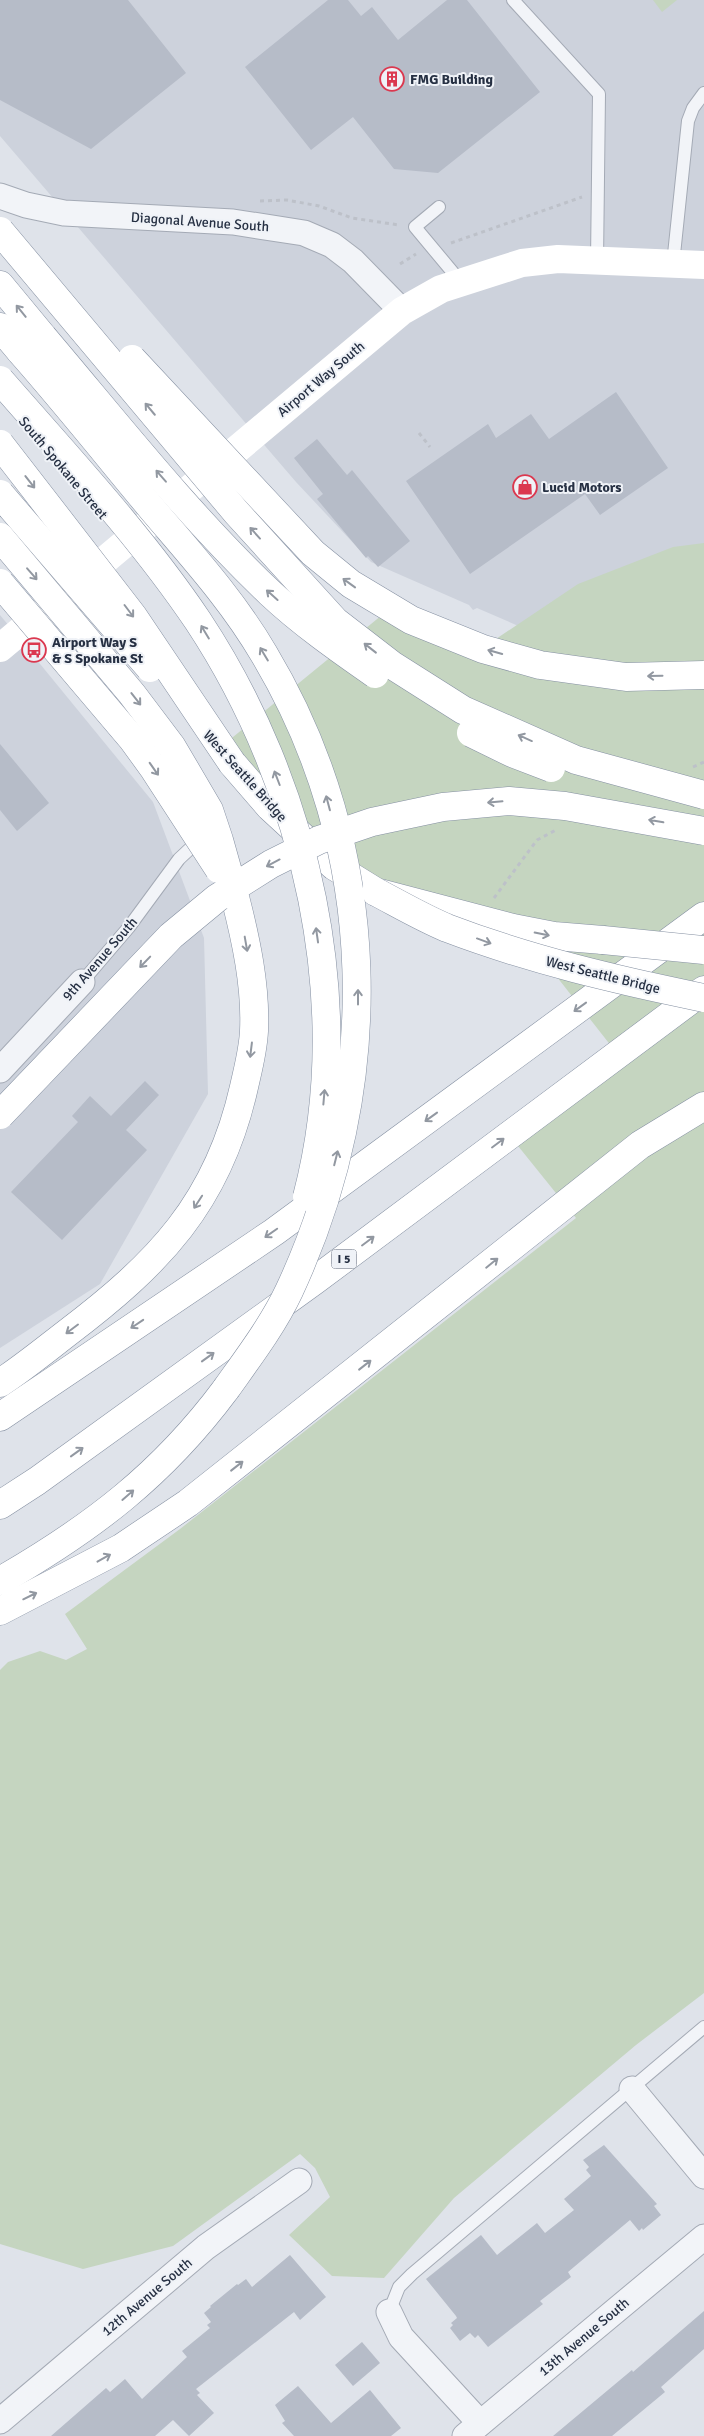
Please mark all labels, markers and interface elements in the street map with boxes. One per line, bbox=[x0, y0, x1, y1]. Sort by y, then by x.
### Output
building icon: FMG Building bbox=[379, 66, 405, 92]
place label: FMG Building bbox=[410, 71, 494, 88]
street label: Diagonal Avenue South bbox=[130, 209, 270, 235]
one-way arrow bbox=[16, 305, 27, 318]
street label: Airport Way South bbox=[274, 338, 368, 420]
one-way arrow bbox=[144, 403, 155, 416]
street label: South Spokane Street bbox=[15, 413, 111, 523]
one-way arrow bbox=[156, 470, 167, 483]
shop icon: Lucid Motors bbox=[512, 474, 538, 500]
one-way arrow bbox=[25, 475, 36, 488]
place label: Lucid Motors bbox=[542, 479, 622, 496]
one-way arrow bbox=[249, 526, 261, 539]
one-way arrow bbox=[26, 568, 37, 581]
one-way arrow bbox=[343, 577, 356, 588]
one-way arrow bbox=[266, 589, 279, 601]
one-way arrow bbox=[124, 604, 134, 618]
one-way arrow bbox=[199, 626, 209, 640]
place label: Airport Way S & S Spokane St bbox=[52, 634, 144, 667]
bus stop icon: Airport Way S & S Spokane St bbox=[21, 637, 47, 663]
one-way arrow bbox=[363, 642, 376, 653]
one-way arrow bbox=[259, 646, 269, 661]
one-way arrow bbox=[488, 647, 504, 657]
one-way arrow bbox=[648, 671, 664, 681]
one-way arrow bbox=[131, 692, 141, 706]
street label: West Seattle Bridge bbox=[199, 727, 291, 825]
one-way arrow bbox=[518, 732, 533, 742]
one-way arrow bbox=[149, 762, 159, 776]
one-way arrow bbox=[272, 770, 281, 786]
one-way arrow bbox=[323, 795, 332, 811]
one-way arrow bbox=[488, 798, 504, 807]
one-way arrow bbox=[649, 816, 665, 826]
one-way arrow bbox=[266, 859, 281, 868]
street label: 9th Avenue South bbox=[59, 914, 141, 1004]
one-way arrow bbox=[312, 927, 322, 943]
one-way arrow bbox=[533, 929, 549, 939]
one-way arrow bbox=[241, 936, 251, 952]
one-way arrow bbox=[475, 937, 491, 946]
street label: West Seattle Bridge bbox=[544, 953, 662, 997]
one-way arrow bbox=[139, 956, 151, 968]
one-way arrow bbox=[353, 989, 363, 1006]
one-way arrow bbox=[573, 1002, 587, 1012]
one-way arrow bbox=[246, 1042, 256, 1058]
one-way arrow bbox=[319, 1089, 329, 1105]
one-way arrow bbox=[424, 1112, 438, 1122]
one-way arrow bbox=[491, 1138, 504, 1149]
one-way arrow bbox=[332, 1150, 341, 1166]
one-way arrow bbox=[193, 1195, 203, 1209]
one-way arrow bbox=[264, 1228, 278, 1238]
one-way arrow bbox=[361, 1235, 374, 1246]
road number: I 5 bbox=[332, 1250, 356, 1268]
one-way arrow bbox=[485, 1258, 498, 1269]
one-way arrow bbox=[130, 1320, 144, 1330]
one-way arrow bbox=[66, 1324, 79, 1335]
one-way arrow bbox=[201, 1352, 215, 1362]
one-way arrow bbox=[358, 1359, 371, 1370]
one-way arrow bbox=[69, 1447, 83, 1457]
one-way arrow bbox=[230, 1460, 243, 1471]
one-way arrow bbox=[121, 1489, 134, 1501]
one-way arrow bbox=[96, 1553, 111, 1563]
one-way arrow bbox=[23, 1591, 38, 1601]
street label: 12th Avenue South bbox=[98, 2254, 196, 2340]
street label: 13th Avenue South bbox=[535, 2294, 633, 2380]

